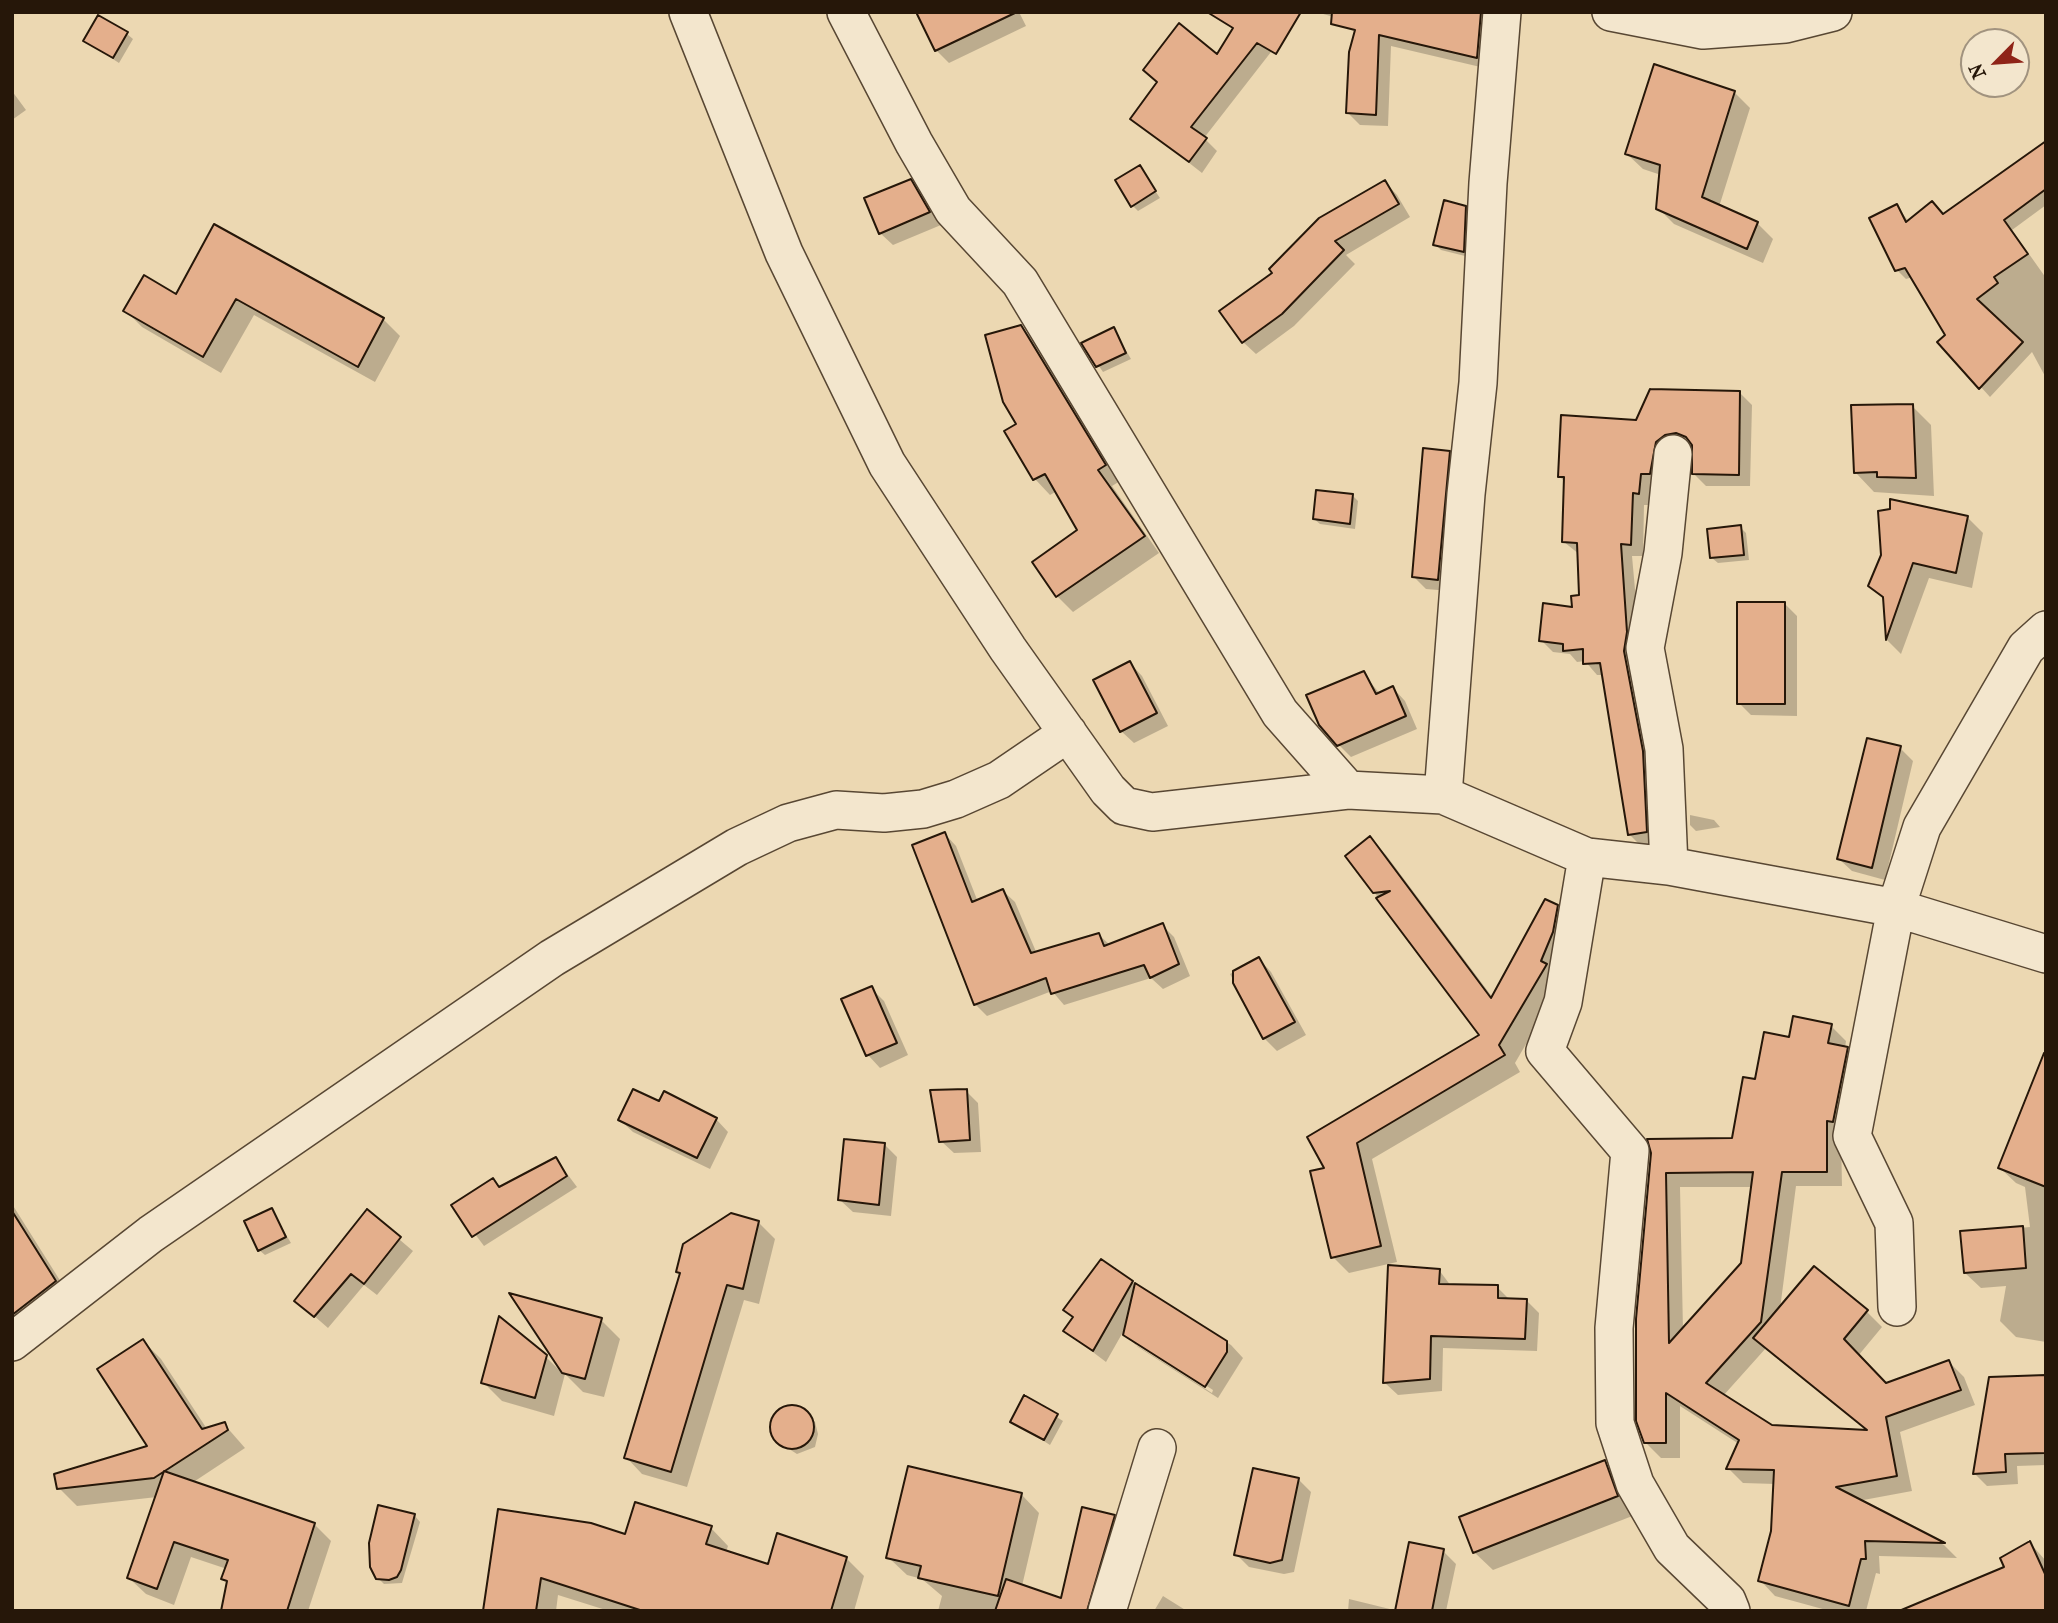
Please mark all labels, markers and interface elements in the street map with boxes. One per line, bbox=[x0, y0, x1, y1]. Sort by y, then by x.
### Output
north arrow bbox=[1960, 28, 2030, 98]
text: N bbox=[1965, 60, 1991, 82]

